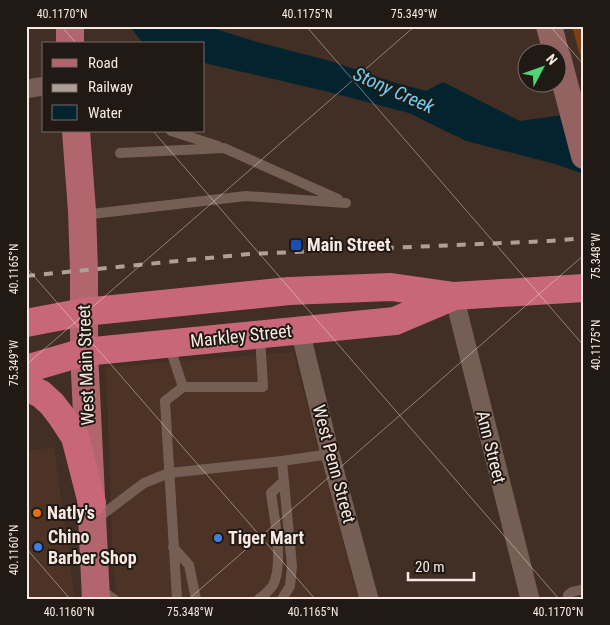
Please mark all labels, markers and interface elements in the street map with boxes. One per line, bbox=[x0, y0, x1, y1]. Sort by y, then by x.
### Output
text: 40.1170°N bbox=[37, 7, 87, 21]
text: 40.1175°N bbox=[282, 7, 332, 21]
text: 75.349°W bbox=[391, 7, 437, 21]
legend bbox=[42, 42, 205, 132]
north arrow bbox=[518, 42, 568, 92]
text: N bbox=[543, 51, 561, 68]
text: Road bbox=[88, 54, 118, 72]
water label: Stony Creek bbox=[350, 62, 439, 119]
text: Railway bbox=[88, 78, 133, 96]
text: Water bbox=[88, 104, 123, 122]
text: 75.348°W bbox=[589, 233, 603, 279]
place label: Main Street bbox=[307, 234, 391, 255]
marker: Main Street bbox=[289, 238, 303, 252]
text: 40.1165°N bbox=[7, 244, 21, 294]
street label: West Main Street bbox=[73, 304, 98, 426]
street label: Markley Street bbox=[189, 320, 293, 351]
text: 40.1175°N bbox=[589, 320, 603, 370]
text: 75.349°W bbox=[7, 340, 21, 386]
street label: West Penn Street bbox=[309, 402, 360, 525]
street label: Ann Street bbox=[472, 408, 511, 485]
place label: Natly's bbox=[47, 502, 95, 523]
marker: Natly's bbox=[31, 507, 43, 519]
text: 40.1160°N bbox=[7, 525, 21, 575]
place label: Chino Barber Shop bbox=[48, 526, 137, 568]
place label: Tiger Mart bbox=[228, 527, 305, 548]
marker: Tiger Mart bbox=[212, 532, 224, 544]
marker: Chino Barber Shop bbox=[32, 541, 44, 553]
scale bar bbox=[408, 550, 474, 582]
text: 20 m bbox=[415, 558, 445, 576]
text: 40.1160°N bbox=[44, 605, 94, 619]
text: 75.348°W bbox=[167, 605, 213, 619]
text: 40.1165°N bbox=[288, 605, 338, 619]
text: 40.1170°N bbox=[533, 605, 583, 619]

